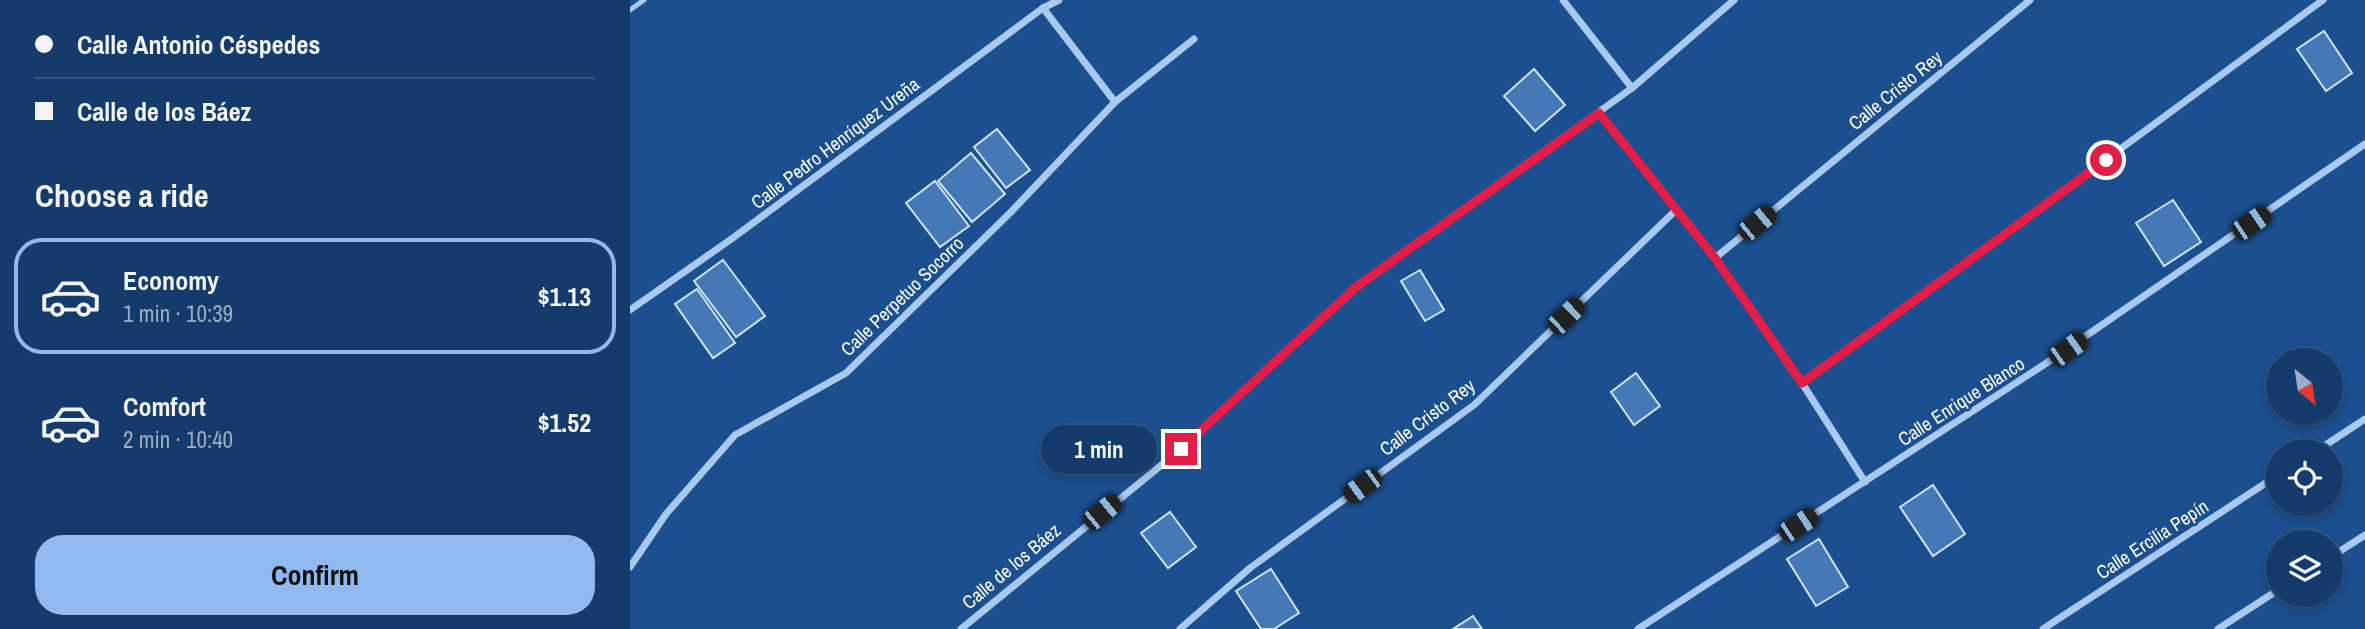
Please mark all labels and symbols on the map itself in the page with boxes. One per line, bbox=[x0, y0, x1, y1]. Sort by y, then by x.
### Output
street label: Calle Cristo Rey bbox=[1843, 44, 1947, 136]
street label: Calle Pedro Henríquez Ureña bbox=[746, 71, 925, 215]
route start bbox=[2090, 144, 2122, 176]
car bbox=[1735, 202, 1780, 244]
car bbox=[2228, 203, 2275, 243]
street label: Calle Perpetuo Socorro bbox=[835, 230, 969, 362]
car bbox=[1544, 294, 1589, 338]
car bbox=[2045, 328, 2092, 370]
north arrow bbox=[2266, 348, 2343, 425]
street label: Calle Enrique Blanco bbox=[1893, 350, 2029, 452]
street label: Calle Cristo Rey bbox=[1374, 372, 1480, 462]
callout: 1 min bbox=[1041, 424, 1156, 474]
route end bbox=[1165, 433, 1197, 465]
car bbox=[1339, 465, 1386, 507]
car bbox=[1080, 491, 1125, 533]
street label: Calle Ercilia Pepín bbox=[2091, 493, 2213, 585]
car bbox=[1775, 505, 1822, 545]
street label: Calle de los Báez bbox=[956, 517, 1066, 615]

